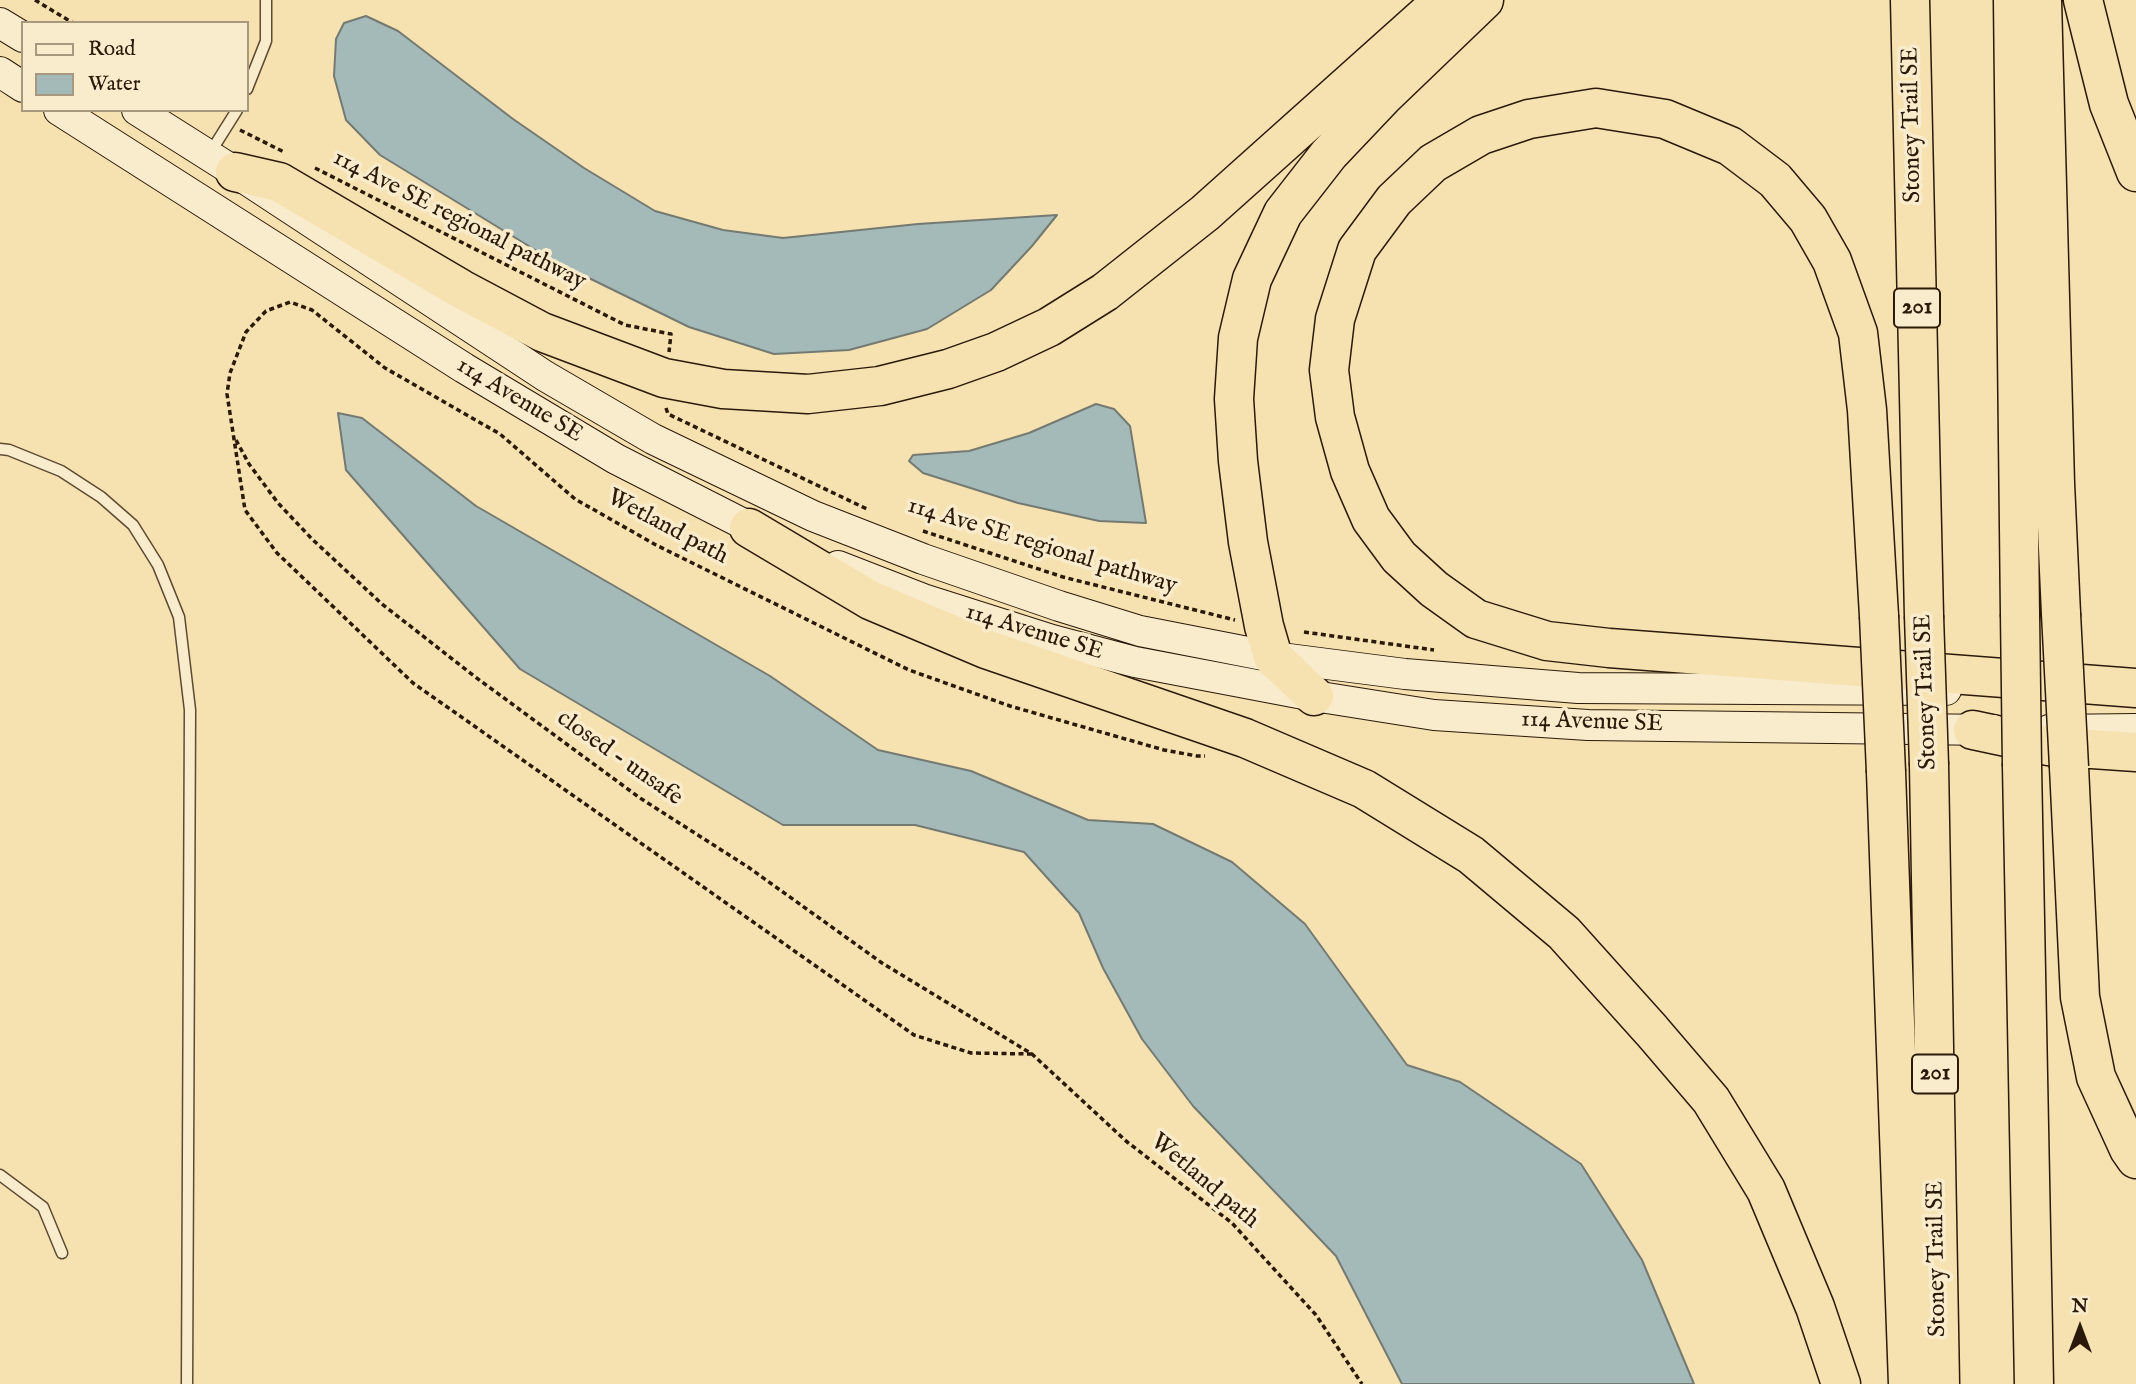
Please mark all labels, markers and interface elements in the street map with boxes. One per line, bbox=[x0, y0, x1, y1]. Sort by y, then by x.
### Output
legend bbox=[21, 21, 248, 112]
text: Road bbox=[88, 36, 135, 63]
street label: Stoney Trail SE bbox=[1897, 47, 1929, 203]
text: Water bbox=[88, 71, 140, 98]
street label: 114 Ave SE regional pathway bbox=[328, 145, 590, 297]
road number: 201 bbox=[1894, 288, 1940, 328]
street label: 114 Avenue SE bbox=[451, 352, 587, 450]
street label: Wetland path bbox=[601, 484, 733, 572]
street label: 114 Ave SE regional pathway bbox=[904, 492, 1180, 602]
street label: 114 Avenue SE bbox=[962, 598, 1106, 668]
street label: Stoney Trail SE bbox=[1910, 613, 1944, 771]
street label: closed - unsafe bbox=[550, 705, 688, 813]
street label: 114 Avenue SE bbox=[1520, 706, 1664, 740]
road number: 201 bbox=[1912, 1054, 1958, 1093]
street label: Wetland path bbox=[1144, 1128, 1264, 1236]
street label: Stoney Trail SE bbox=[1922, 1181, 1954, 1337]
north arrow bbox=[2045, 1293, 2115, 1363]
text: N bbox=[2072, 1295, 2088, 1319]

